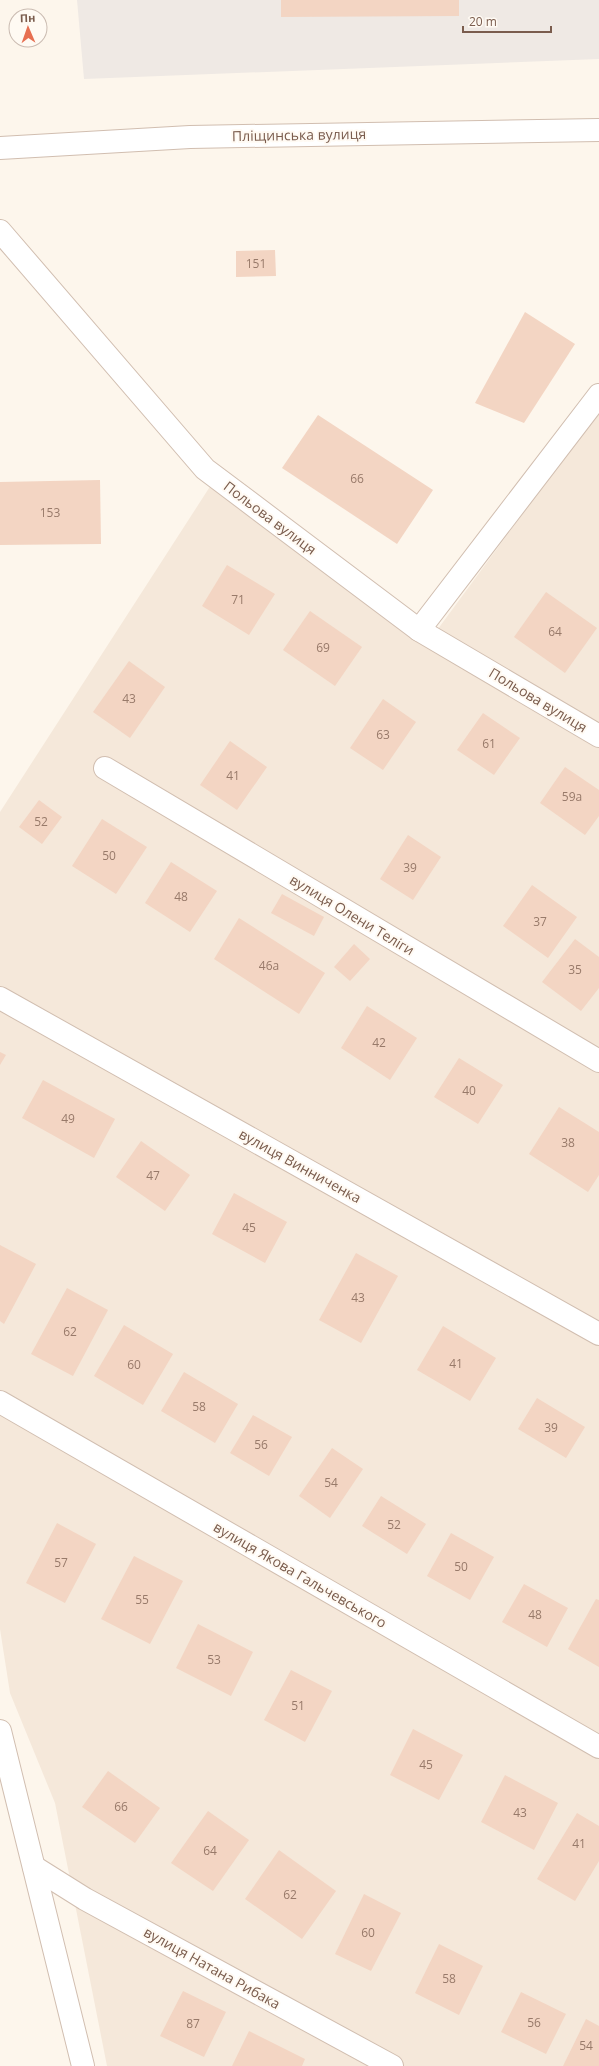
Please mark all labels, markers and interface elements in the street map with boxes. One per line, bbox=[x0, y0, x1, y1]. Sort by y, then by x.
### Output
north arrow bbox=[8, 8, 48, 48]
scale bar bbox=[463, 8, 551, 34]
text: Пн bbox=[20, 10, 36, 25]
text: 20 m bbox=[469, 13, 497, 30]
street label: Пліщинська вулиця bbox=[232, 124, 366, 145]
house number: 151 bbox=[246, 255, 266, 272]
house number: 66 bbox=[350, 470, 364, 487]
street label: Польова вулиця bbox=[220, 477, 320, 559]
house number: 153 bbox=[40, 504, 60, 521]
house number: 71 bbox=[231, 591, 245, 608]
house number: 64 bbox=[548, 623, 562, 640]
house number: 69 bbox=[316, 639, 330, 656]
street label: Польова вулиця bbox=[486, 663, 591, 736]
house number: 43 bbox=[122, 690, 136, 707]
house number: 63 bbox=[376, 726, 390, 743]
house number: 61 bbox=[482, 735, 496, 752]
house number: 41 bbox=[226, 767, 240, 784]
house number: 59а bbox=[562, 788, 582, 805]
house number: 52 bbox=[34, 813, 48, 830]
house number: 50 bbox=[102, 847, 116, 864]
house number: 39 bbox=[403, 859, 417, 876]
street label: вулиця Олени Теліги bbox=[286, 870, 418, 959]
house number: 48 bbox=[174, 888, 188, 905]
house number: 37 bbox=[533, 913, 547, 930]
house number: 46а bbox=[259, 957, 279, 974]
house number: 35 bbox=[568, 961, 582, 978]
house number: 42 bbox=[372, 1034, 386, 1051]
house number: 40 bbox=[462, 1082, 476, 1099]
house number: 49 bbox=[61, 1110, 75, 1127]
street label: вулиця Винниченка bbox=[236, 1124, 365, 1207]
house number: 38 bbox=[561, 1134, 575, 1151]
house number: 47 bbox=[146, 1167, 160, 1184]
house number: 45 bbox=[242, 1219, 256, 1236]
house number: 43 bbox=[351, 1289, 365, 1306]
house number: 62 bbox=[63, 1323, 77, 1340]
house number: 41 bbox=[449, 1355, 463, 1372]
house number: 60 bbox=[127, 1356, 141, 1373]
house number: 58 bbox=[192, 1398, 206, 1415]
house number: 39 bbox=[544, 1419, 558, 1436]
house number: 56 bbox=[254, 1436, 268, 1453]
house number: 54 bbox=[324, 1474, 338, 1491]
house number: 52 bbox=[387, 1516, 401, 1533]
street label: вулиця Якова Гальчевського bbox=[210, 1517, 390, 1632]
house number: 57 bbox=[54, 1554, 68, 1571]
house number: 50 bbox=[454, 1558, 468, 1575]
house number: 55 bbox=[135, 1591, 149, 1608]
house number: 48 bbox=[528, 1606, 542, 1623]
house number: 53 bbox=[207, 1651, 221, 1668]
house number: 51 bbox=[291, 1697, 305, 1714]
house number: 45 bbox=[419, 1756, 433, 1773]
house number: 66 bbox=[114, 1798, 128, 1815]
house number: 43 bbox=[513, 1804, 527, 1821]
house number: 41 bbox=[572, 1835, 586, 1852]
house number: 64 bbox=[203, 1842, 217, 1859]
house number: 62 bbox=[283, 1886, 297, 1903]
street label: вулиця Натана Рибака bbox=[141, 1922, 284, 2013]
house number: 60 bbox=[361, 1924, 375, 1941]
house number: 58 bbox=[442, 1970, 456, 1987]
house number: 56 bbox=[527, 2014, 541, 2031]
house number: 87 bbox=[186, 2015, 200, 2032]
house number: 54 bbox=[579, 2037, 593, 2054]

